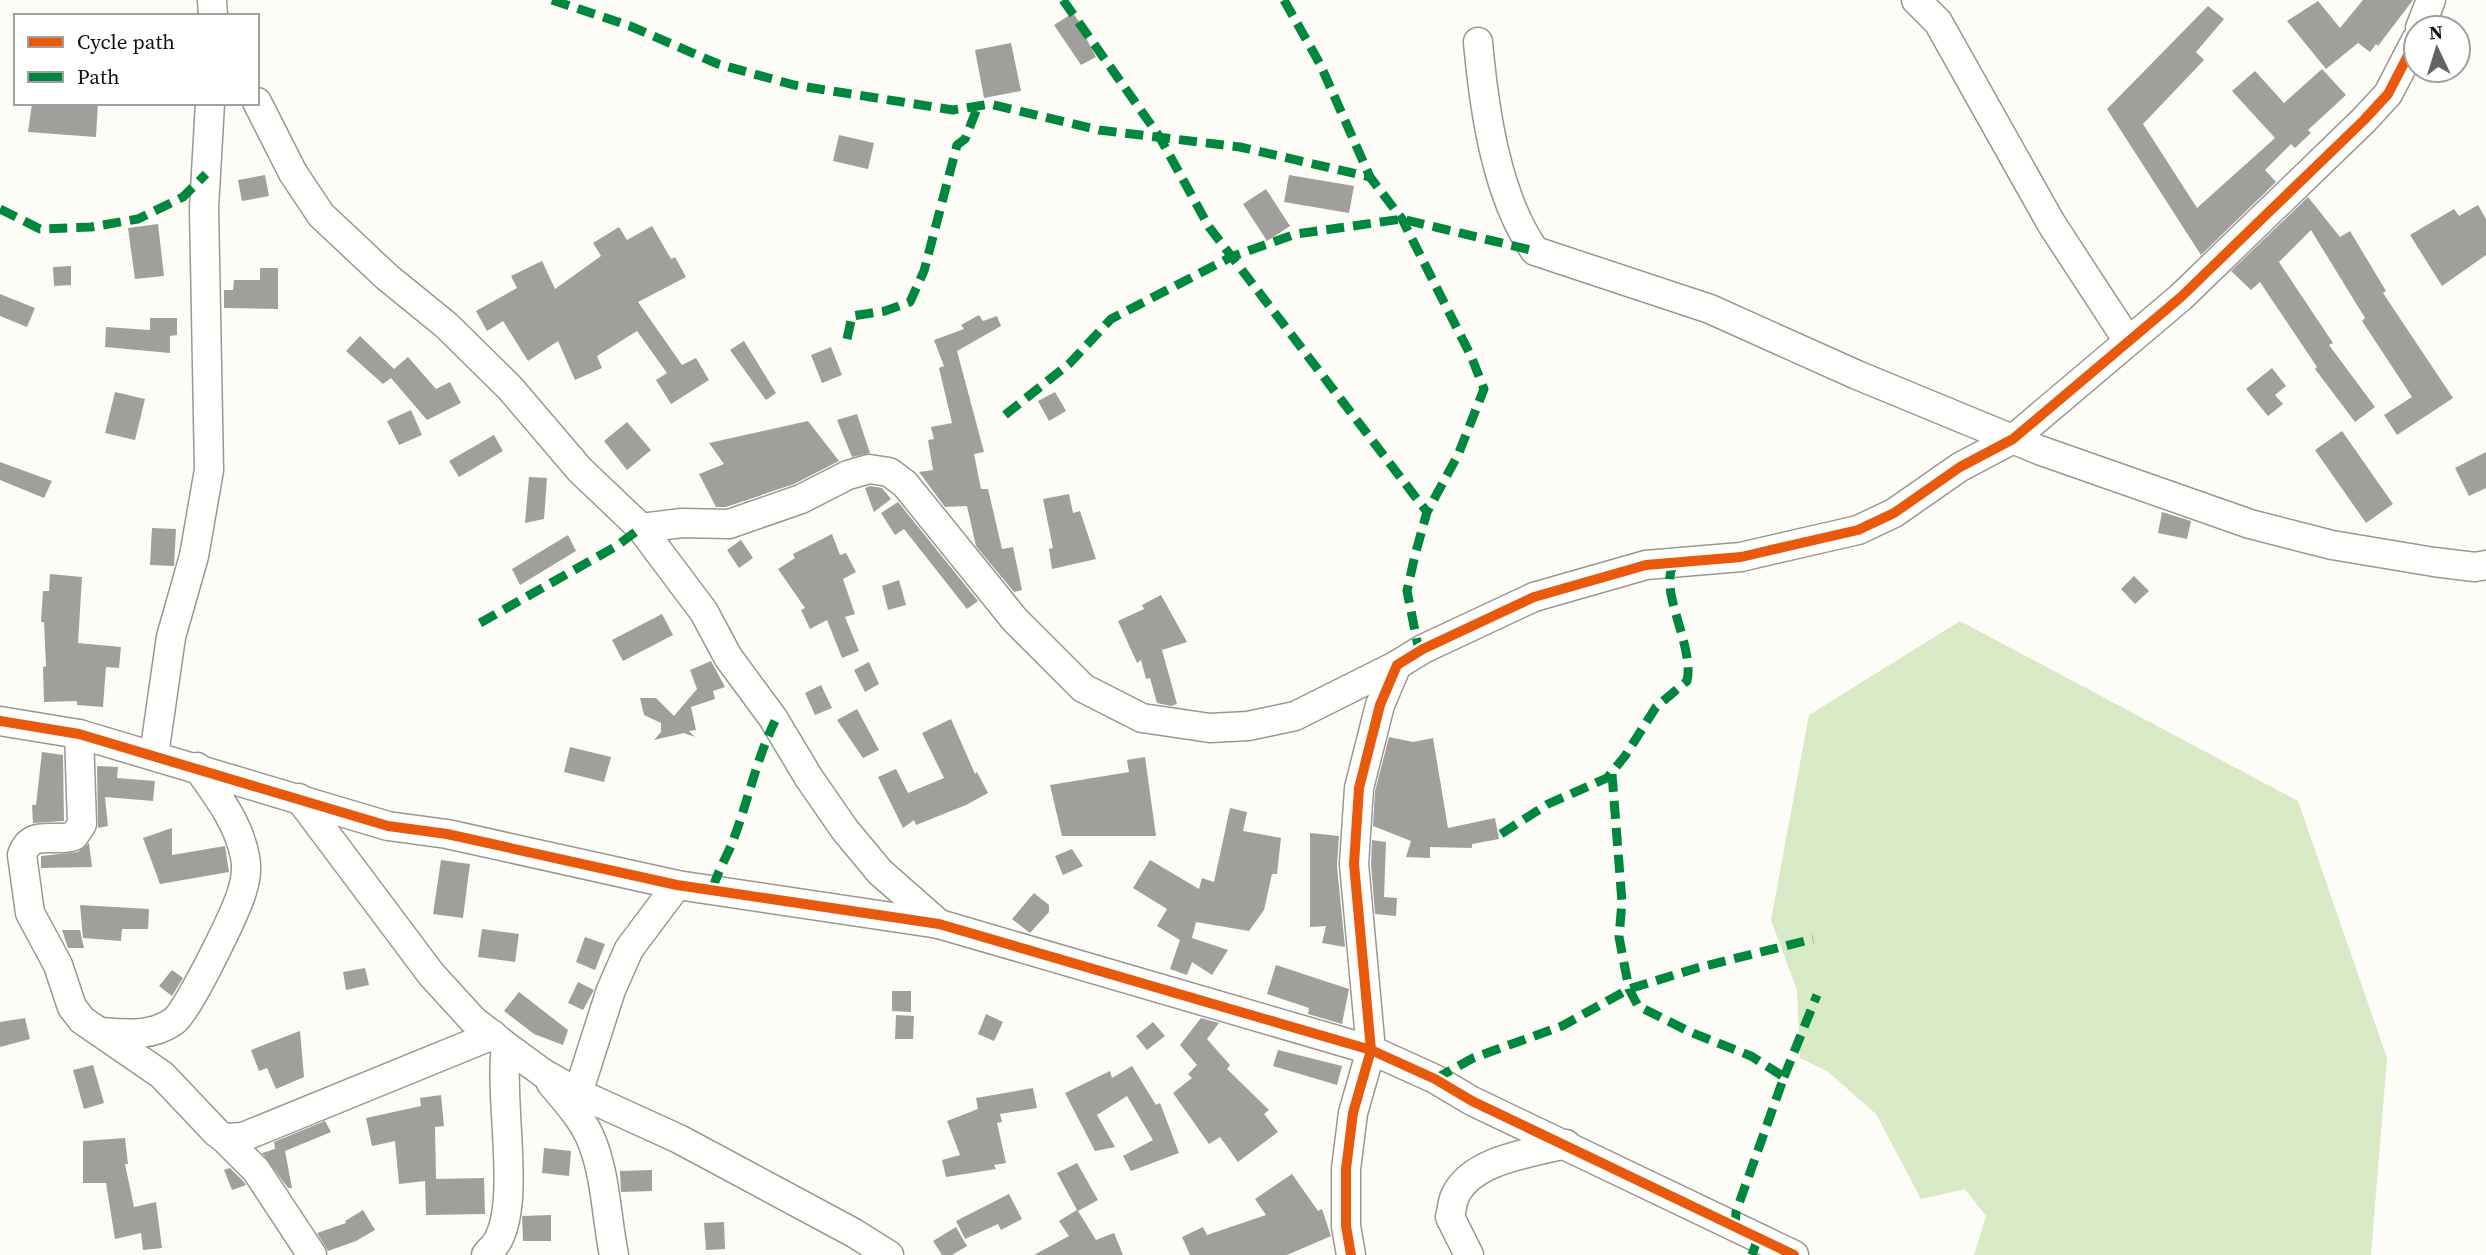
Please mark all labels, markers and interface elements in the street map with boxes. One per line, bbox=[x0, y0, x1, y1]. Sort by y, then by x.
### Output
legend bbox=[14, 14, 259, 105]
north arrow bbox=[2402, 14, 2472, 84]
text: N bbox=[2428, 19, 2444, 45]
text: Cycle path bbox=[77, 27, 175, 56]
text: Path bbox=[77, 62, 120, 91]

